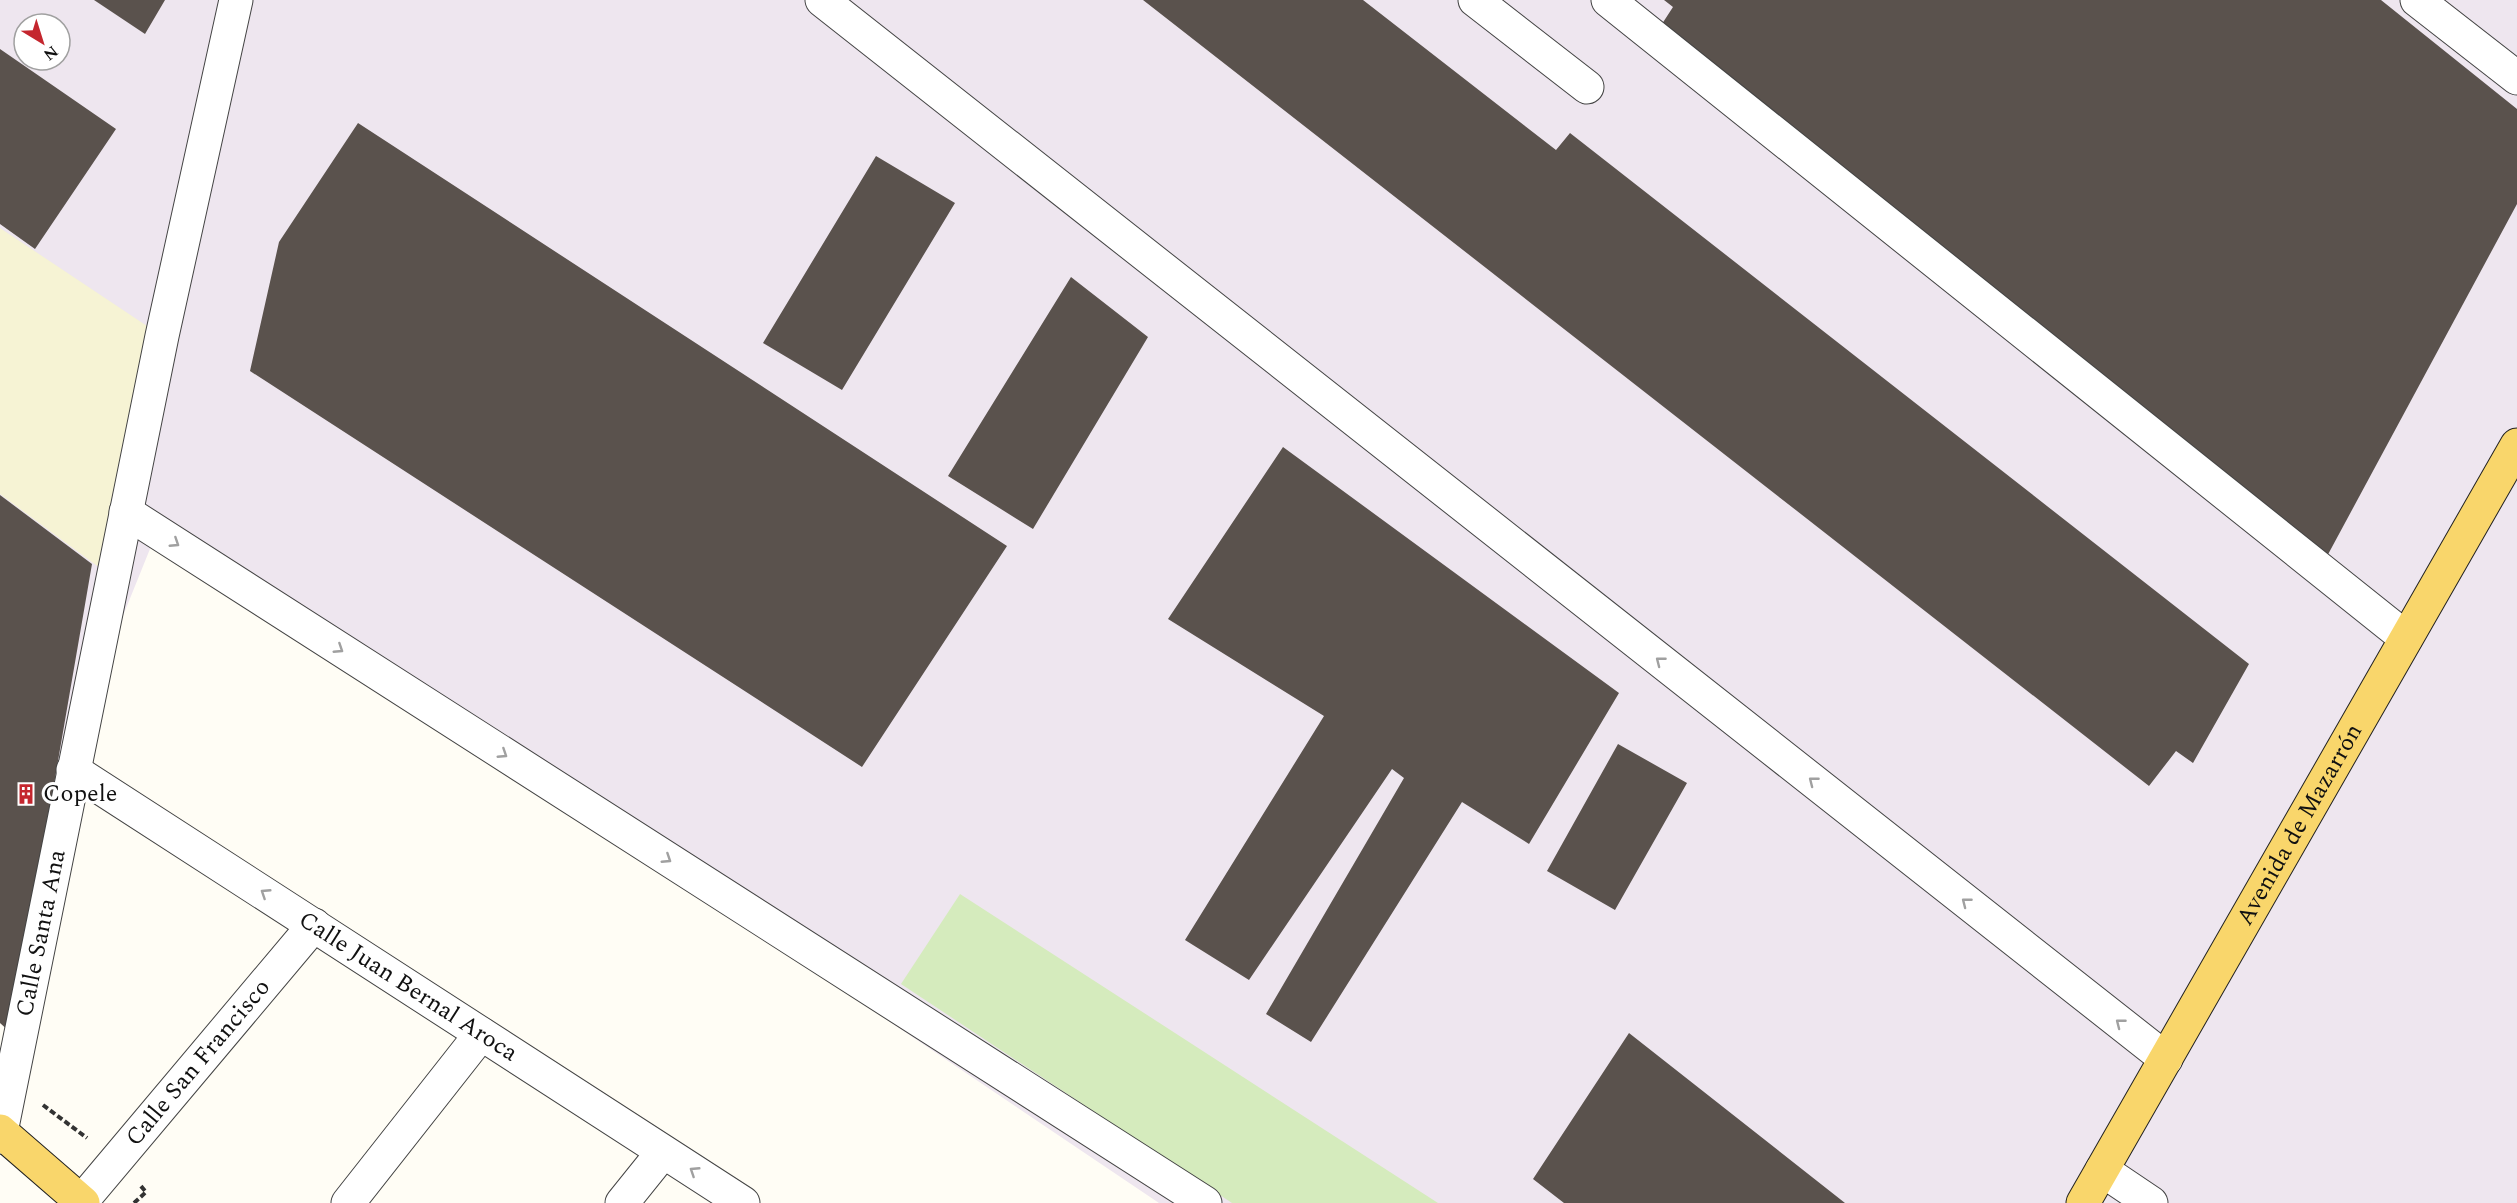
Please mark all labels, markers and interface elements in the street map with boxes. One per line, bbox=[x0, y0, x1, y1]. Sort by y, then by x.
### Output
north arrow bbox=[12, 12, 72, 72]
text: N bbox=[38, 40, 63, 67]
one-way arrow bbox=[169, 536, 179, 548]
one-way arrow bbox=[333, 641, 343, 653]
one-way arrow bbox=[1656, 657, 1667, 668]
street label: Avenida de Mazarrón bbox=[2227, 717, 2372, 932]
one-way arrow bbox=[496, 747, 507, 758]
place label: Copele bbox=[43, 776, 117, 812]
one-way arrow bbox=[1809, 778, 1820, 789]
building icon: Copele bbox=[14, 782, 38, 806]
street label: Calle Santa Ana bbox=[7, 846, 76, 1020]
one-way arrow bbox=[661, 852, 671, 864]
one-way arrow bbox=[261, 889, 271, 901]
one-way arrow bbox=[1962, 899, 1973, 910]
street label: Calle Juan Bernal Aroca bbox=[291, 902, 525, 1071]
street label: Calle San Francisco bbox=[117, 971, 279, 1154]
one-way arrow bbox=[2115, 1019, 2126, 1030]
one-way arrow bbox=[690, 1167, 700, 1179]

